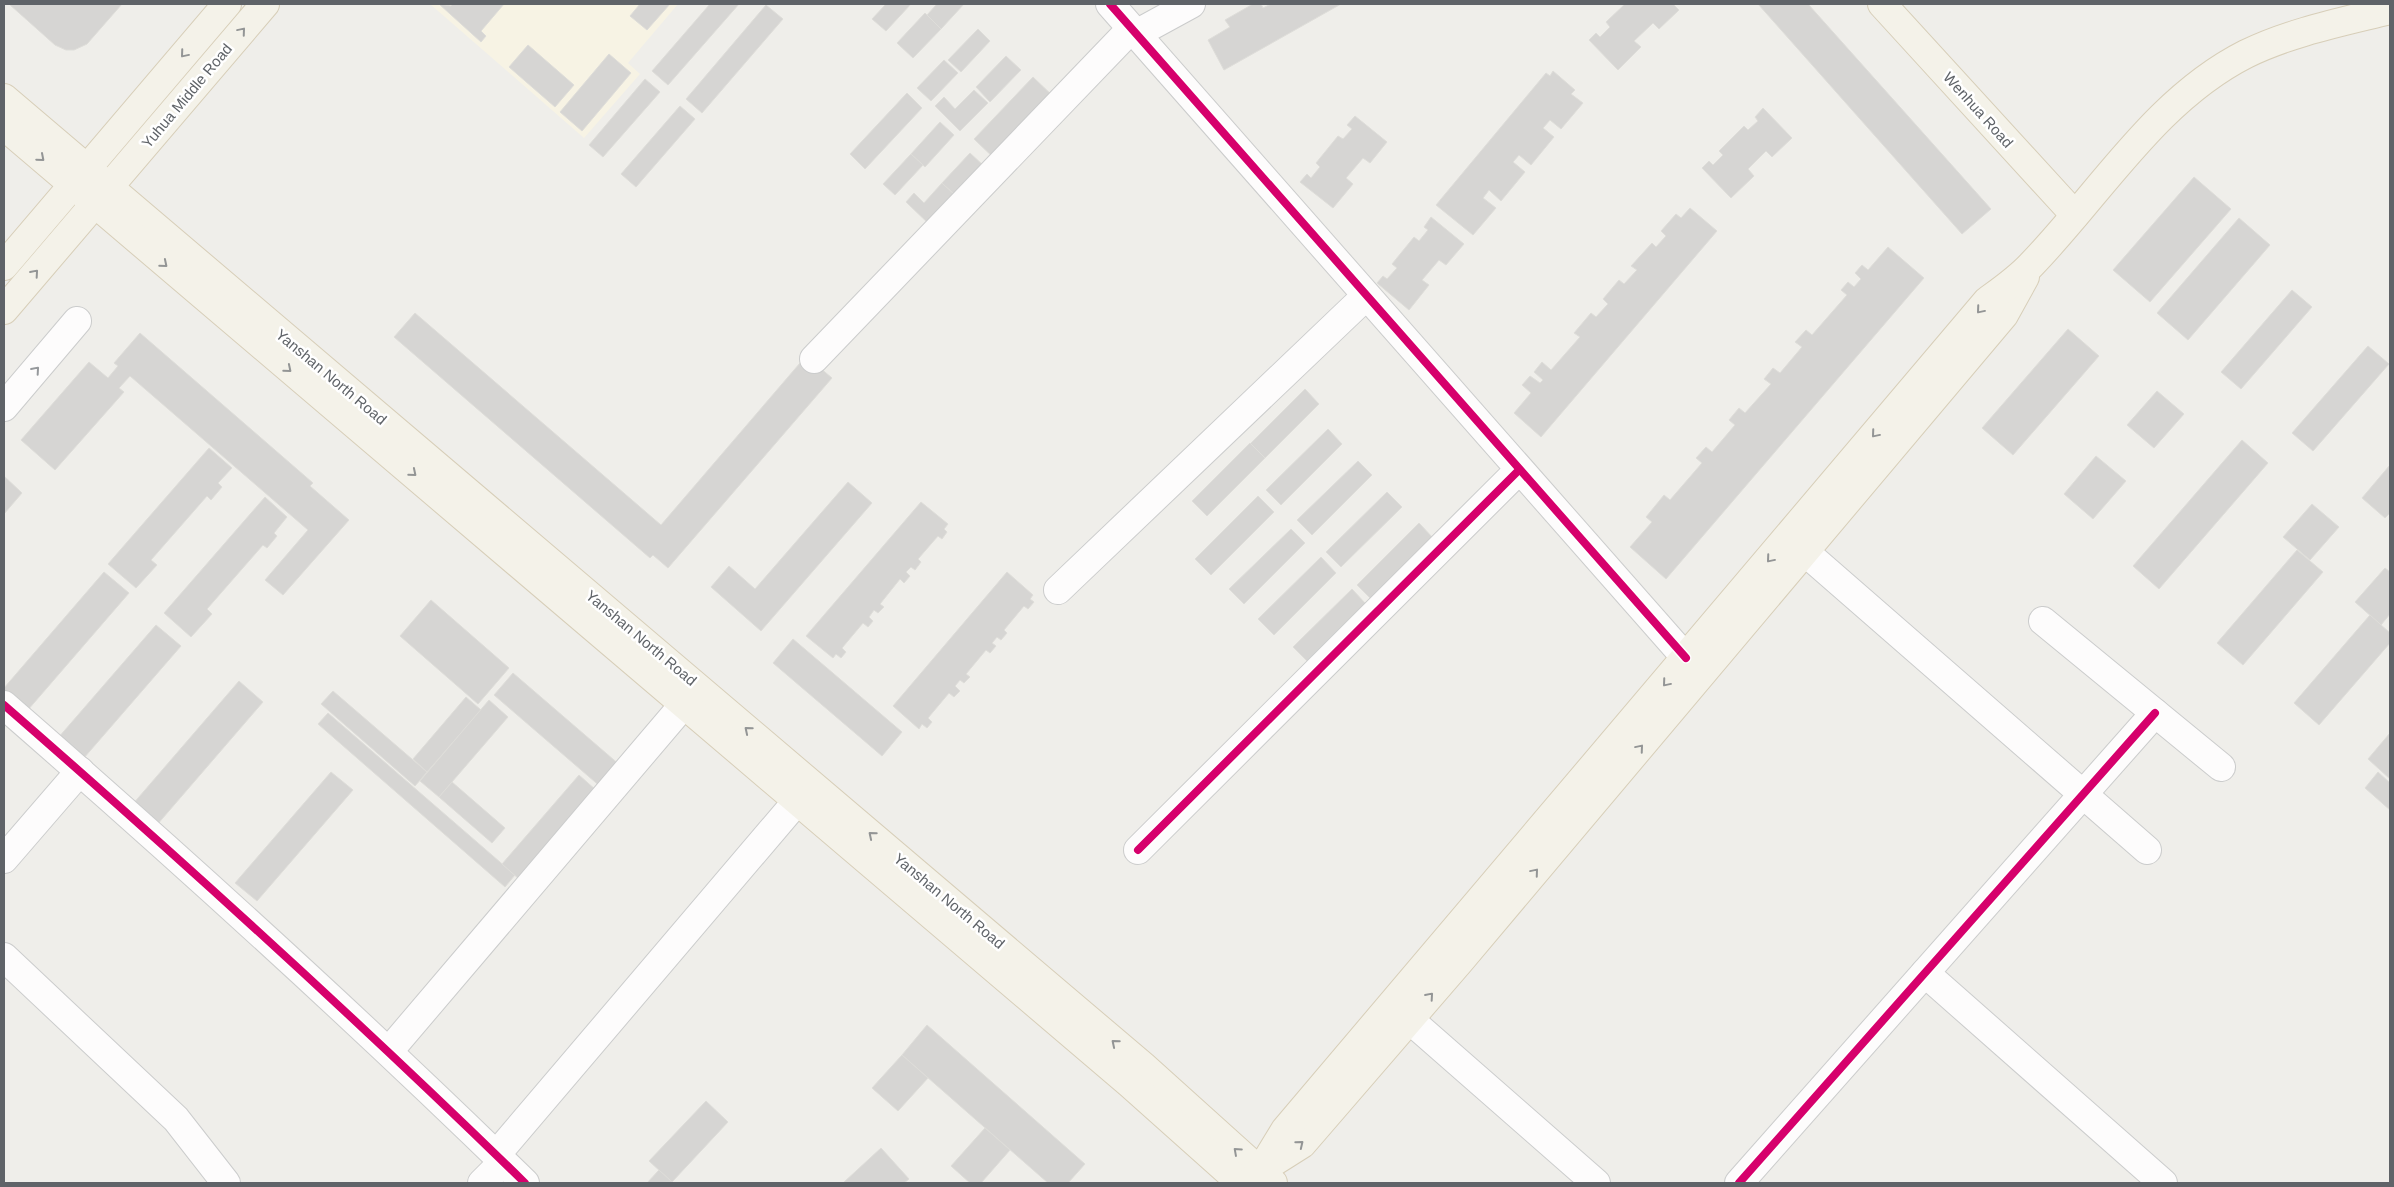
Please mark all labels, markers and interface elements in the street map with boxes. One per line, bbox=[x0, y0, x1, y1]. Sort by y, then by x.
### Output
one-way arrow bbox=[236, 27, 245, 36]
street label: Yuhua Middle Road bbox=[138, 40, 235, 151]
one-way arrow bbox=[181, 49, 190, 58]
street label: Wenhua Road bbox=[1940, 68, 2017, 151]
one-way arrow bbox=[35, 152, 44, 161]
one-way arrow bbox=[159, 258, 168, 267]
one-way arrow bbox=[30, 269, 39, 278]
one-way arrow bbox=[1977, 304, 1985, 313]
street label: Yanshan North Road bbox=[273, 325, 390, 428]
one-way arrow bbox=[283, 363, 292, 372]
one-way arrow bbox=[30, 366, 39, 375]
one-way arrow bbox=[1872, 429, 1881, 438]
one-way arrow bbox=[407, 468, 416, 477]
one-way arrow bbox=[1767, 553, 1776, 562]
street label: Yanshan North Road bbox=[583, 586, 700, 689]
one-way arrow bbox=[1662, 677, 1671, 686]
one-way arrow bbox=[745, 726, 754, 735]
one-way arrow bbox=[1634, 744, 1643, 753]
one-way arrow bbox=[869, 832, 878, 841]
street label: Yanshan North Road bbox=[891, 849, 1008, 952]
one-way arrow bbox=[1530, 869, 1538, 878]
one-way arrow bbox=[1425, 993, 1433, 1002]
one-way arrow bbox=[1112, 1040, 1121, 1049]
one-way arrow bbox=[1295, 1141, 1304, 1150]
one-way arrow bbox=[1234, 1148, 1243, 1157]

